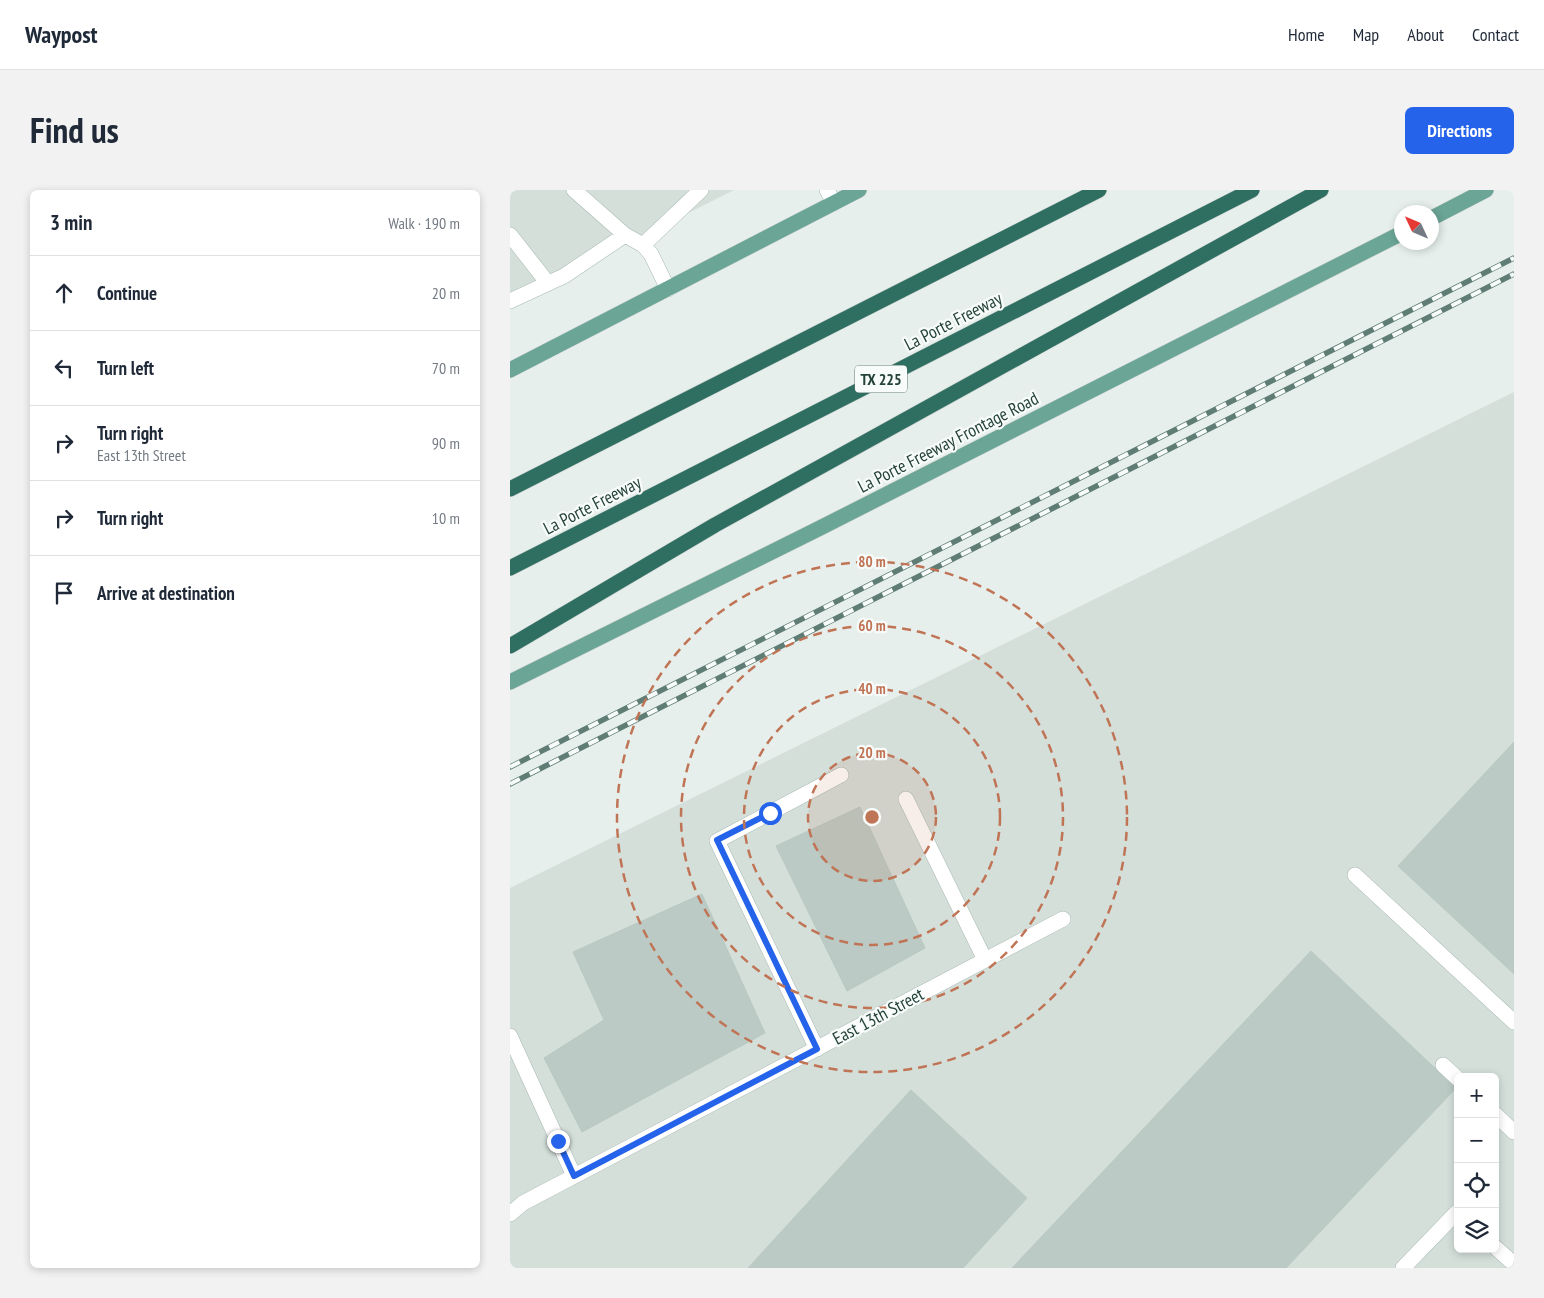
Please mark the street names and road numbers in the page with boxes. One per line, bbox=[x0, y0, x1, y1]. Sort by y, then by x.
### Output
street label: La Porte Freeway bbox=[900, 286, 1006, 355]
road number: TX 225 bbox=[855, 365, 907, 392]
street label: La Porte Freeway Frontage Road bbox=[854, 386, 1042, 498]
street label: La Porte Freeway bbox=[539, 470, 645, 539]
street label: East 13th Street bbox=[828, 982, 928, 1050]

